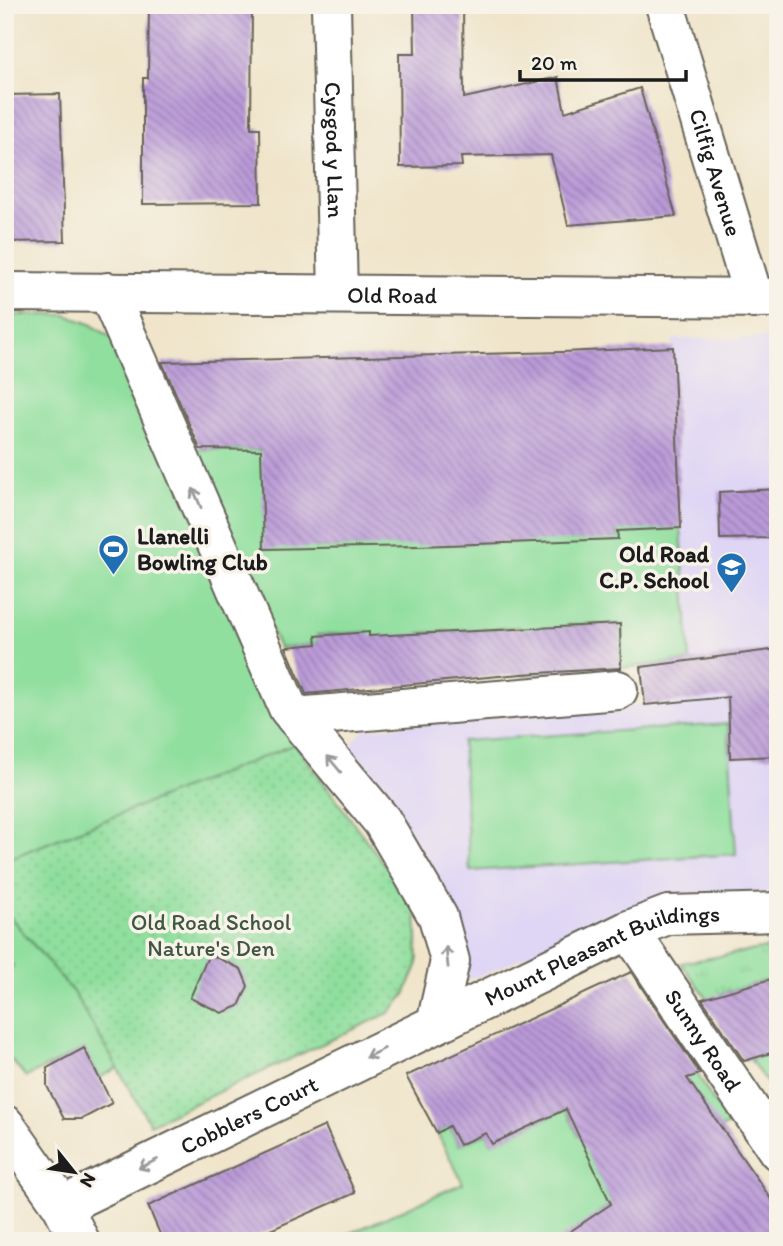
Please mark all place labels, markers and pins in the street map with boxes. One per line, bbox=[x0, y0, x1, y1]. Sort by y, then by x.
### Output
place label: Llanelli Bowling Club bbox=[137, 522, 268, 576]
sports icon: Llanelli Bowling Club bbox=[97, 532, 131, 576]
place label: Old Road C.P. School bbox=[599, 540, 709, 594]
school or university icon: Old Road C.P. School bbox=[715, 550, 749, 594]

